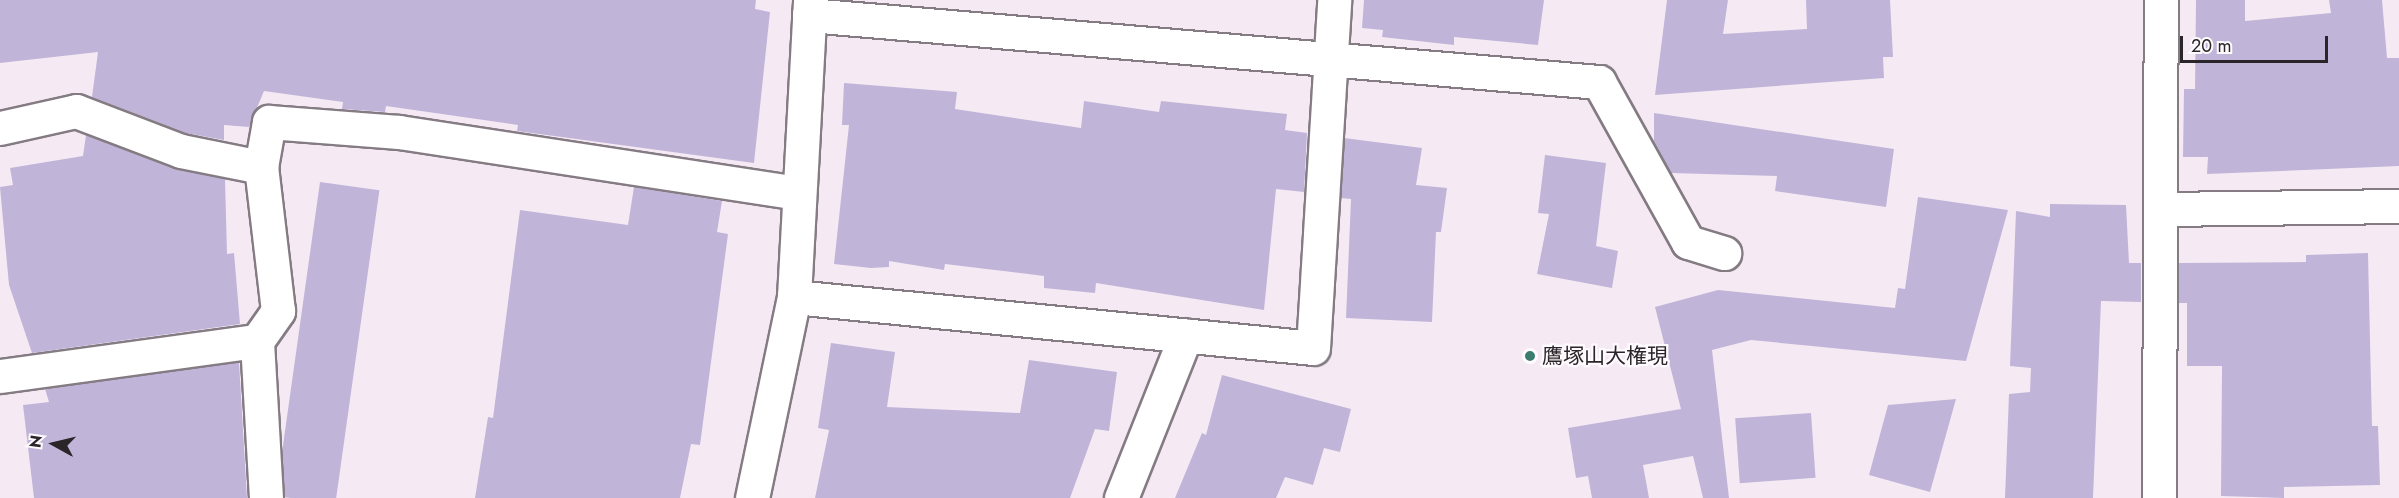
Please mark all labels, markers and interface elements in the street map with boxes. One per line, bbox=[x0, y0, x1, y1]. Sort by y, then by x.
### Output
scale bar bbox=[2183, 24, 2332, 62]
text: 20 m bbox=[2191, 33, 2231, 59]
place label: 鷹塚山大権現 bbox=[1542, 343, 1668, 369]
marker: 鷹塚山大権現 bbox=[1523, 349, 1537, 363]
north arrow bbox=[24, 414, 84, 474]
text: N bbox=[23, 434, 48, 449]

